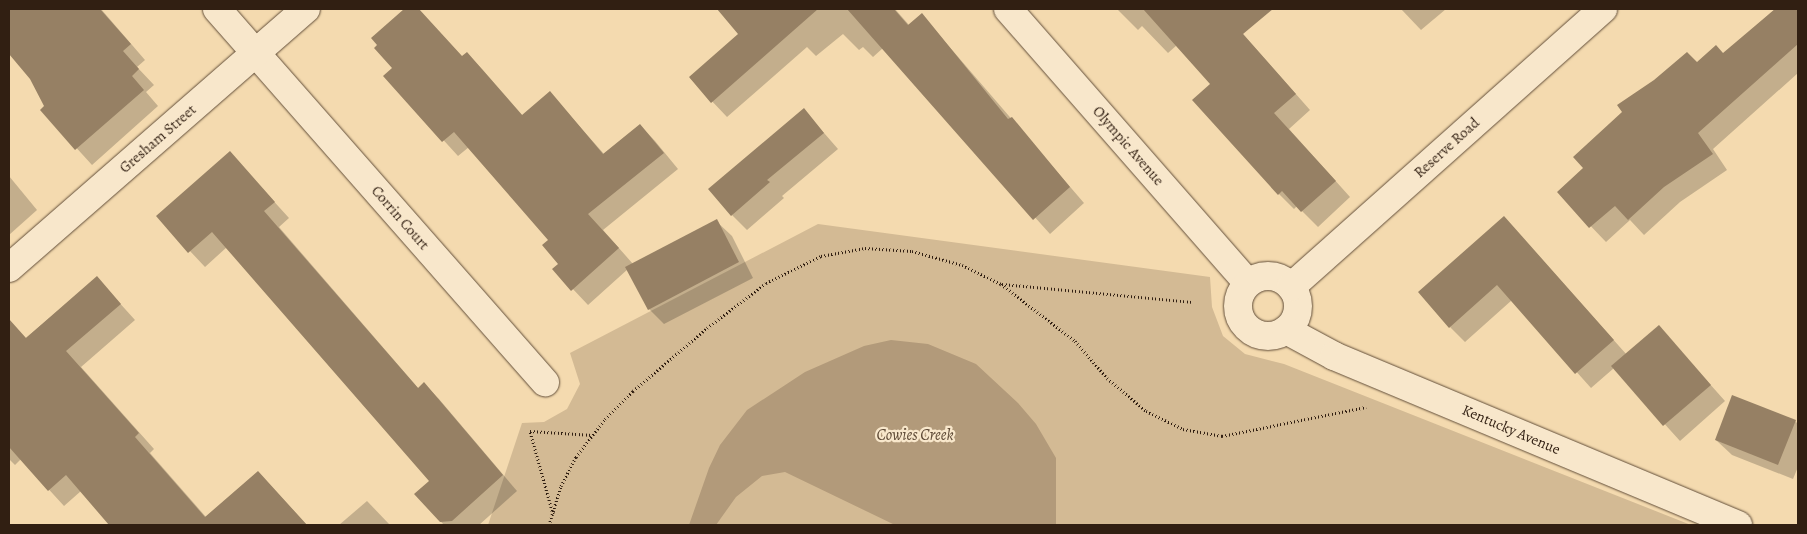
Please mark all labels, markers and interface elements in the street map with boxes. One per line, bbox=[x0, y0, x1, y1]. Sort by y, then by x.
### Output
street label: Gresham Street bbox=[116, 101, 200, 177]
street label: Olympic Avenue bbox=[1089, 103, 1167, 189]
street label: Reserve Road bbox=[1411, 114, 1483, 182]
street label: Corrin Court bbox=[367, 182, 433, 254]
street label: Kentucky Avenue bbox=[1459, 401, 1563, 459]
water label: Cowies Creek bbox=[876, 425, 954, 445]

